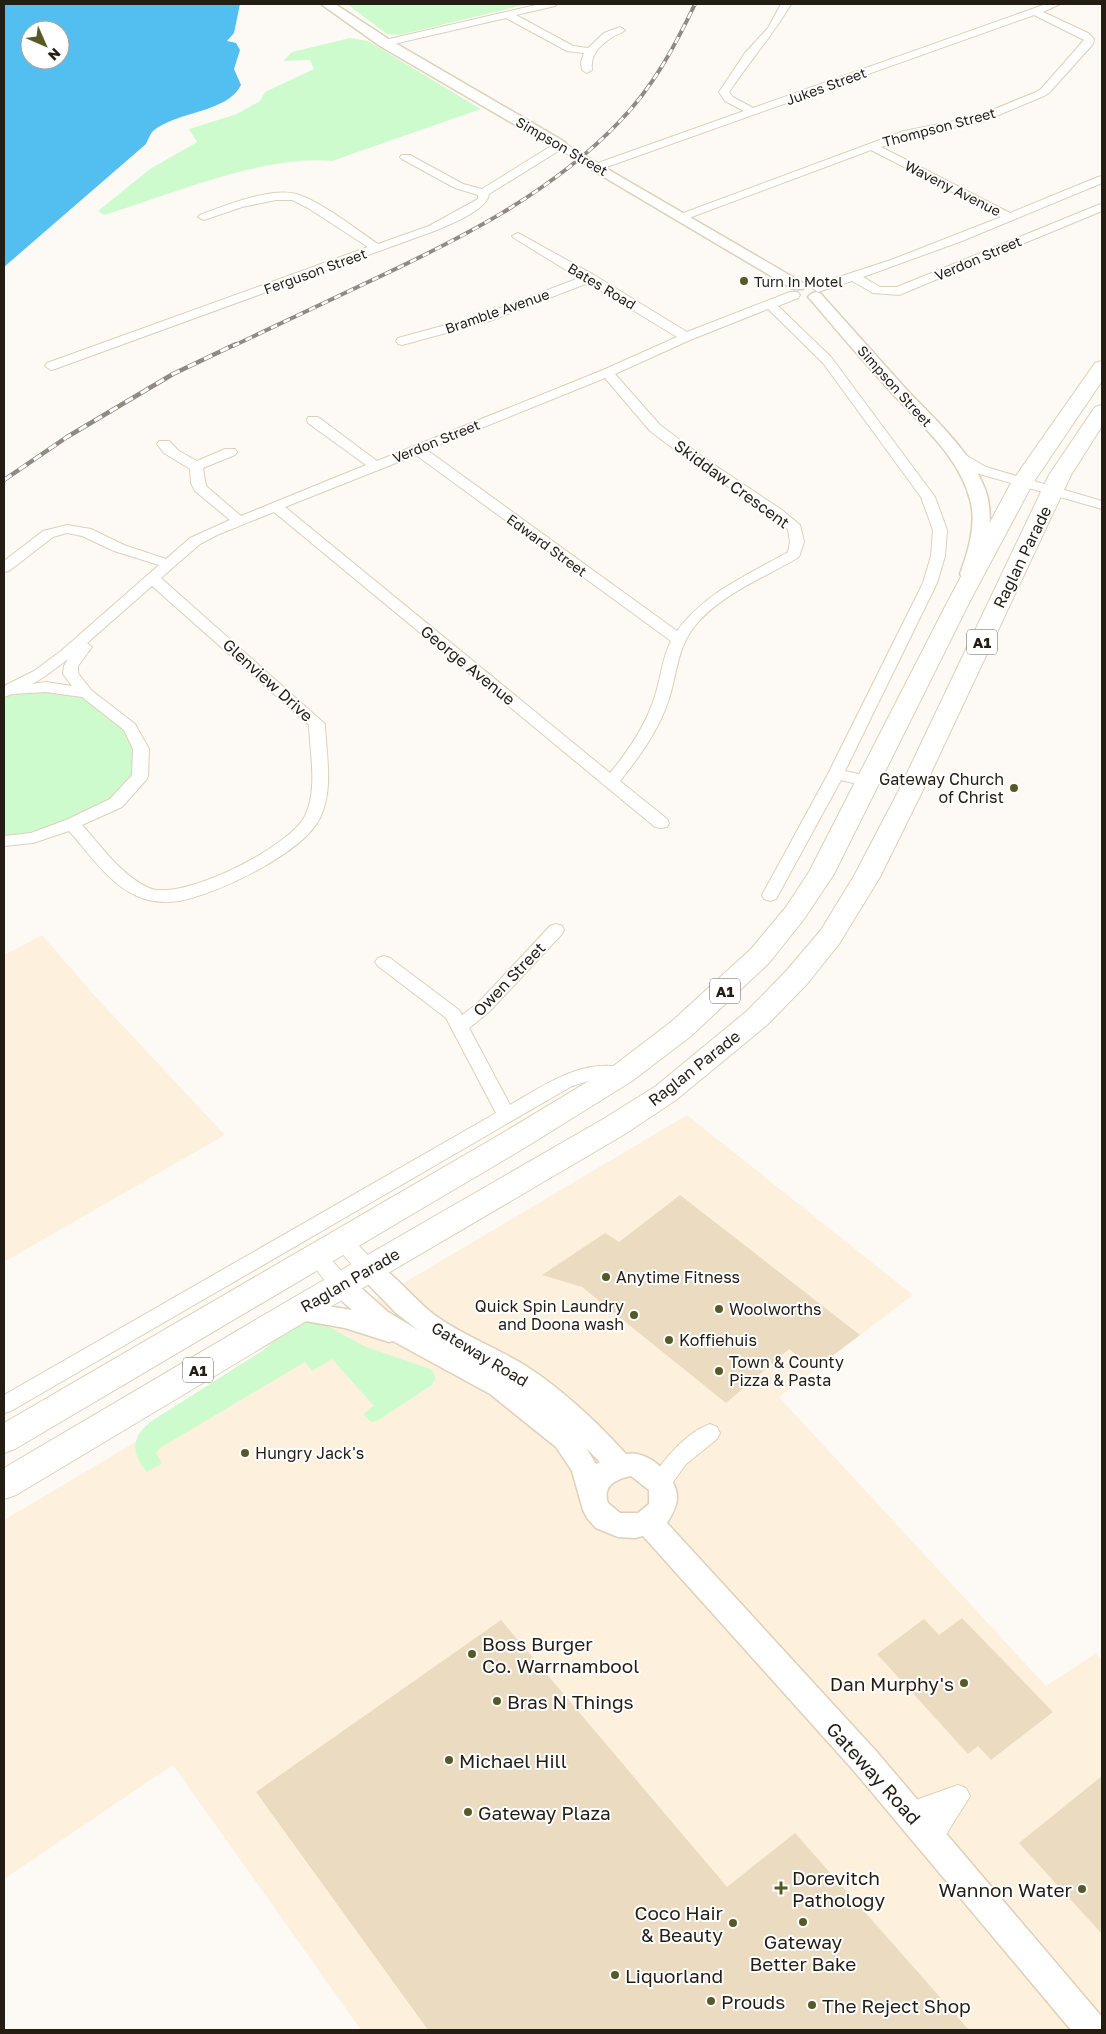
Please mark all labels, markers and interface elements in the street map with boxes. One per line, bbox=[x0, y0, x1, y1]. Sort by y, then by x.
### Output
north arrow bbox=[20, 20, 70, 70]
text: N bbox=[45, 45, 64, 64]
street label: Jukes Street bbox=[783, 64, 869, 108]
street label: Thompson Street bbox=[881, 104, 997, 150]
street label: Simpson Street bbox=[513, 113, 611, 179]
street label: Waveny Avenue bbox=[902, 157, 1004, 219]
street label: Verdon Street bbox=[932, 232, 1024, 284]
street label: Ferguson Street bbox=[261, 245, 369, 297]
street label: Bates Road bbox=[565, 259, 639, 313]
place label: Turn In Motel bbox=[754, 273, 843, 290]
marker: Turn In Motel bbox=[738, 275, 750, 287]
street label: Bramble Avenue bbox=[443, 285, 551, 337]
street label: Simpson Street bbox=[854, 342, 936, 430]
street label: Verdon Street bbox=[390, 416, 482, 466]
street label: Skiddaw Crescent bbox=[670, 435, 794, 533]
street label: Raglan Parade bbox=[989, 503, 1055, 611]
street label: Edward Street bbox=[504, 510, 590, 580]
street label: George Avenue bbox=[417, 621, 519, 709]
road number: A1 bbox=[967, 630, 997, 654]
street label: Glenview Drive bbox=[219, 634, 317, 726]
place label: Gateway Church of Christ bbox=[879, 769, 1004, 807]
marker: Gateway Church of Christ bbox=[1008, 782, 1020, 794]
street label: Owen Street bbox=[469, 938, 549, 1020]
road number: A1 bbox=[710, 978, 740, 1004]
street label: Raglan Parade bbox=[644, 1026, 744, 1110]
street label: Raglan Parade bbox=[297, 1244, 403, 1316]
place label: Anytime Fitness bbox=[616, 1267, 740, 1287]
marker: Anytime Fitness bbox=[600, 1271, 612, 1283]
place label: Quick Spin Laundry and Doona wash bbox=[475, 1296, 624, 1334]
place label: Woolworths bbox=[729, 1299, 822, 1319]
marker: Woolworths bbox=[713, 1303, 725, 1315]
marker: Quick Spin Laundry and Doona wash bbox=[628, 1309, 640, 1321]
street label: Gateway Road bbox=[428, 1317, 532, 1391]
place label: Koffiehuis bbox=[679, 1330, 757, 1350]
marker: Koffiehuis bbox=[663, 1334, 675, 1346]
place label: Town & County Pizza & Pasta bbox=[729, 1352, 844, 1390]
road number: A1 bbox=[183, 1358, 213, 1382]
marker: Town & County Pizza & Pasta bbox=[713, 1365, 725, 1377]
place label: Hungry Jack's bbox=[255, 1443, 364, 1463]
marker: Hungry Jack's bbox=[239, 1447, 251, 1459]
place label: Boss Burger Co. Warrnambool bbox=[482, 1632, 639, 1677]
marker: Boss Burger Co. Warrnambool bbox=[466, 1648, 478, 1660]
place label: Dan Murphy's bbox=[830, 1672, 954, 1695]
marker: Dan Murphy's bbox=[958, 1677, 970, 1689]
place label: Bras N Things bbox=[507, 1690, 634, 1713]
marker: Bras N Things bbox=[491, 1695, 503, 1707]
street label: Gateway Road bbox=[822, 1717, 926, 1829]
place label: Michael Hill bbox=[459, 1749, 567, 1772]
marker: Michael Hill bbox=[443, 1754, 455, 1766]
place label: Gateway Plaza bbox=[478, 1801, 611, 1824]
marker: Gateway Plaza bbox=[462, 1806, 474, 1818]
place label: Dorevitch Pathology bbox=[792, 1866, 885, 1911]
place label: Wannon Water bbox=[939, 1878, 1073, 1901]
marker: Dorevitch Pathology bbox=[774, 1881, 788, 1895]
marker: Wannon Water bbox=[1076, 1883, 1088, 1895]
place label: Coco Hair & Beauty bbox=[634, 1901, 724, 1946]
marker: Gateway Better Bake bbox=[797, 1916, 809, 1928]
marker: Coco Hair & Beauty bbox=[727, 1917, 739, 1929]
place label: Gateway Better Bake bbox=[750, 1930, 856, 1975]
place label: Liquorland bbox=[625, 1964, 723, 1987]
marker: Liquorland bbox=[609, 1969, 621, 1981]
place label: Prouds bbox=[721, 1990, 785, 2013]
place label: The Reject Shop bbox=[822, 1994, 971, 2017]
marker: Prouds bbox=[705, 1995, 717, 2007]
marker: The Reject Shop bbox=[806, 1999, 818, 2011]

